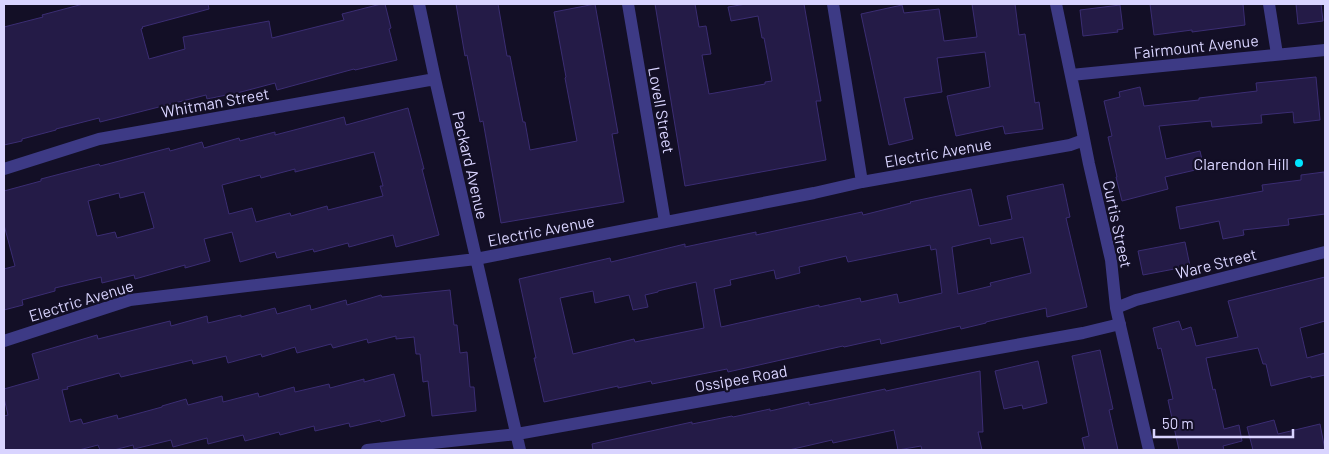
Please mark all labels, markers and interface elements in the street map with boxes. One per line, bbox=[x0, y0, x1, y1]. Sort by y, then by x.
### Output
street label: Fairmount Avenue bbox=[1133, 30, 1259, 62]
street label: Lovell Street bbox=[645, 65, 679, 155]
street label: Whitman Street bbox=[159, 83, 271, 121]
street label: Packard Avenue bbox=[449, 109, 493, 221]
street label: Electric Avenue bbox=[883, 133, 993, 171]
place label: Clarendon Hill bbox=[1193, 154, 1289, 173]
marker: Clarendon Hill bbox=[1293, 157, 1305, 169]
street label: Curtis Street bbox=[1099, 179, 1137, 269]
street label: Electric Avenue bbox=[486, 210, 596, 250]
street label: Ware Street bbox=[1174, 244, 1258, 282]
street label: Electric Avenue bbox=[26, 275, 136, 325]
street label: Ossipee Road bbox=[693, 361, 789, 395]
scale bar bbox=[1154, 406, 1293, 438]
text: 50 m bbox=[1162, 414, 1194, 432]

